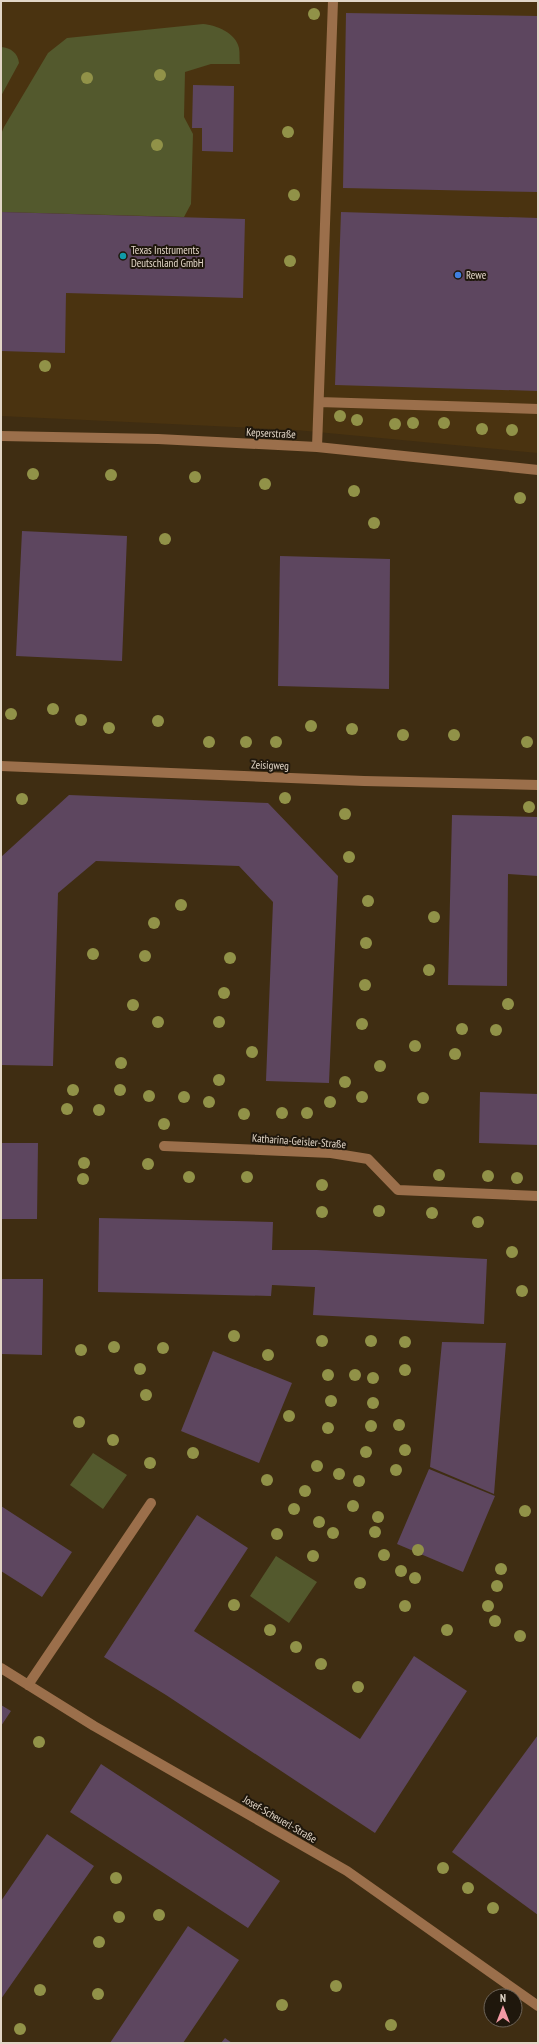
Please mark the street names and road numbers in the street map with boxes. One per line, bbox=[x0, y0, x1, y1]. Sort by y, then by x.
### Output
street label: Kepserstraße bbox=[246, 425, 297, 441]
street label: Zeisigweg bbox=[251, 757, 289, 773]
street label: Katharina-Geisler-Straße bbox=[252, 1131, 347, 1151]
street label: Josef-Scheuerl-Straße bbox=[240, 1792, 320, 1846]

